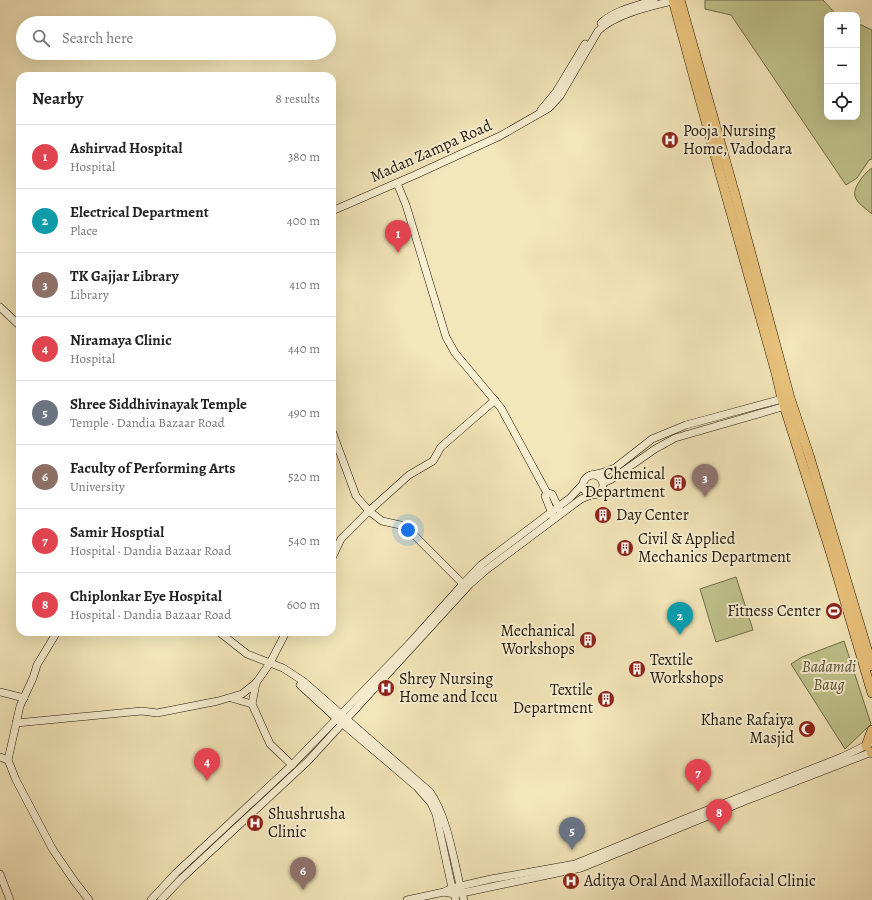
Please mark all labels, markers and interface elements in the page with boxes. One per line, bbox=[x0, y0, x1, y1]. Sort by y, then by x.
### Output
map controls bbox=[824, 12, 860, 120]
button: + bbox=[824, 12, 860, 48]
search box bbox=[16, 16, 336, 60]
icon: search bbox=[30, 27, 52, 49]
text: Search here bbox=[62, 28, 133, 48]
button: − bbox=[824, 48, 860, 84]
button: locate bbox=[824, 84, 860, 120]
text: Nearby bbox=[32, 87, 83, 110]
text: 8 results bbox=[276, 90, 320, 107]
street label: Madan Zampa Road bbox=[367, 114, 496, 188]
place label: Pooja Nursing Home, Vadodara bbox=[683, 120, 793, 160]
hospital icon: Pooja Nursing Home, Vadodara bbox=[660, 130, 680, 150]
text: Ashirvad Hospital bbox=[70, 138, 182, 158]
text: 1 bbox=[43, 148, 47, 165]
text: 380 m bbox=[288, 148, 320, 165]
text: Hospital bbox=[70, 158, 115, 175]
text: Electrical Department bbox=[70, 202, 209, 222]
text: 2 bbox=[42, 212, 48, 229]
text: 400 m bbox=[287, 212, 320, 229]
pin: 1 bbox=[385, 220, 411, 253]
text: Place bbox=[70, 222, 98, 239]
text: TK Gajjar Library bbox=[70, 266, 179, 286]
text: 3 bbox=[42, 276, 48, 293]
text: 410 m bbox=[289, 276, 320, 293]
text: Library bbox=[70, 286, 109, 303]
text: Niramaya Clinic bbox=[70, 330, 172, 350]
text: 4 bbox=[42, 340, 48, 357]
text: 440 m bbox=[288, 340, 320, 357]
text: Hospital bbox=[70, 350, 115, 367]
text: Shree Siddhivinayak Temple bbox=[70, 394, 247, 414]
text: 5 bbox=[42, 404, 48, 421]
text: 490 m bbox=[288, 404, 320, 421]
text: Temple · Dandia Bazaar Road bbox=[70, 414, 225, 431]
text: Faculty of Performing Arts bbox=[70, 458, 235, 478]
place label: Chemical Department bbox=[585, 463, 665, 503]
pin: 3 bbox=[692, 464, 718, 497]
text: 6 bbox=[42, 468, 48, 485]
text: 520 m bbox=[288, 468, 320, 485]
building icon: Chemical Department bbox=[668, 473, 688, 493]
text: University bbox=[70, 478, 125, 495]
place label: Day Center bbox=[616, 504, 689, 526]
building icon: Day Center bbox=[593, 505, 613, 525]
your location bbox=[398, 520, 418, 540]
text: Samir Hosptial bbox=[70, 522, 164, 542]
place label: Civil & Applied Mechanics Department bbox=[638, 528, 791, 568]
text: 7 bbox=[42, 532, 48, 549]
text: 540 m bbox=[288, 532, 320, 549]
building icon: Civil & Applied Mechanics Department bbox=[615, 538, 635, 558]
text: Hospital · Dandia Bazaar Road bbox=[70, 542, 231, 559]
text: Chiplonkar Eye Hospital bbox=[70, 586, 222, 606]
text: 8 bbox=[42, 596, 48, 613]
text: 600 m bbox=[287, 596, 320, 613]
place label: Fitness Center bbox=[727, 600, 821, 622]
sports icon: Fitness Center bbox=[824, 601, 844, 621]
pin: 2 bbox=[667, 602, 693, 635]
text: Hospital · Dandia Bazaar Road bbox=[70, 606, 231, 623]
place label: Mechanical Workshops bbox=[500, 620, 575, 660]
building icon: Mechanical Workshops bbox=[578, 630, 598, 650]
place label: Textile Workshops bbox=[649, 649, 724, 689]
park label: Badamdi Baug bbox=[802, 656, 856, 696]
building icon: Textile Workshops bbox=[627, 659, 647, 679]
place label: Shrey Nursing Home and Iccu bbox=[399, 668, 498, 708]
hospital icon: Shrey Nursing Home and Iccu bbox=[376, 678, 396, 698]
place label: Textile Department bbox=[513, 679, 593, 719]
building icon: Textile Department bbox=[596, 689, 616, 709]
place label: Khane Rafaiya Masjid bbox=[701, 709, 795, 749]
mosque icon: Khane Rafaiya Masjid bbox=[797, 719, 817, 739]
pin: 4 bbox=[194, 748, 220, 781]
pin: 7 bbox=[685, 759, 711, 792]
pin: 8 bbox=[706, 799, 732, 832]
place label: Shushrusha Clinic bbox=[268, 803, 346, 843]
hospital icon: Shushrusha Clinic bbox=[245, 813, 265, 833]
pin: 5 bbox=[559, 817, 585, 850]
pin: 6 bbox=[290, 857, 316, 890]
place label: Aditya Oral And Maxillofacial Clinic bbox=[583, 870, 816, 892]
hospital icon: Aditya Oral And Maxillofacial Clinic bbox=[561, 871, 581, 891]

